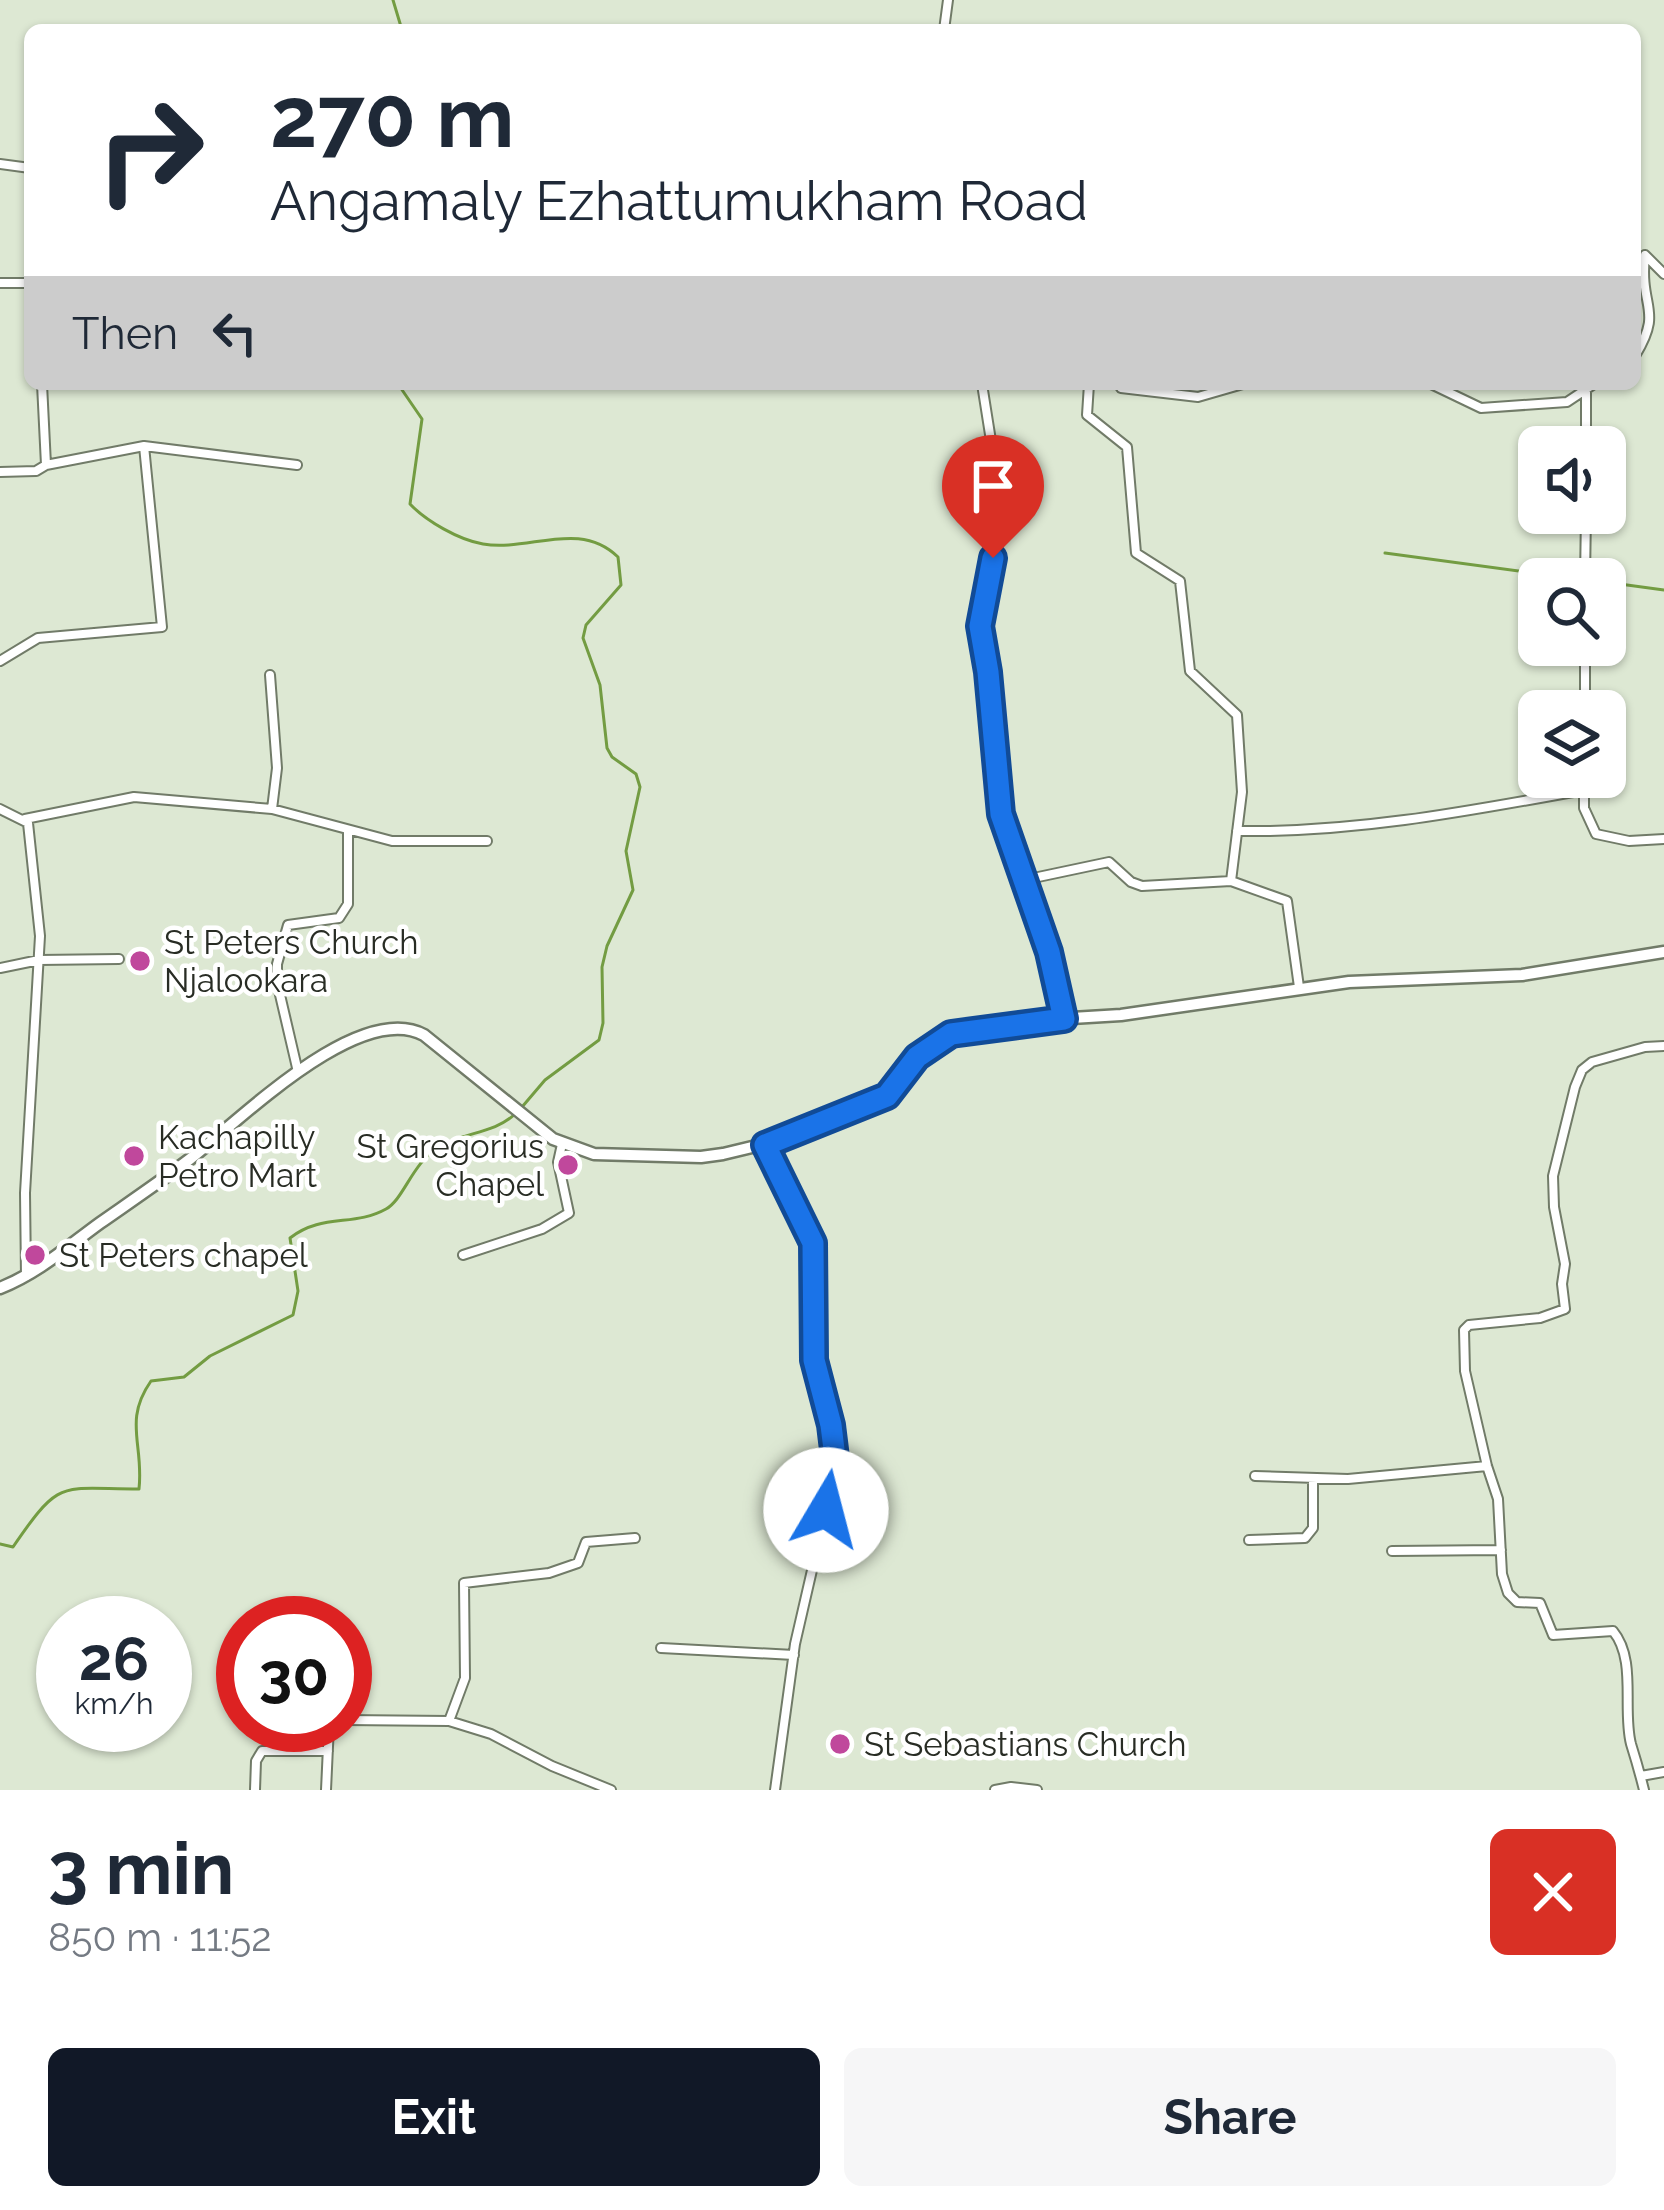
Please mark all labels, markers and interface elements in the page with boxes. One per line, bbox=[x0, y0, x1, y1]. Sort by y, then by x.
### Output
text: 270 m bbox=[270, 68, 514, 167]
icon: right bbox=[72, 72, 228, 228]
text: Angamaly Ezhattumukham Road bbox=[270, 169, 1088, 233]
icon: left bbox=[202, 300, 268, 366]
text: Then bbox=[72, 307, 178, 360]
map controls bbox=[1518, 426, 1626, 798]
button: sound bbox=[1518, 426, 1626, 534]
pin bbox=[942, 435, 1044, 558]
icon: arrive bbox=[960, 453, 1026, 519]
button: search bbox=[1518, 558, 1626, 666]
button: layers bbox=[1518, 690, 1626, 798]
place label: St Peters Church Njalookara bbox=[164, 923, 419, 1000]
marker: St Peters Church Njalookara bbox=[127, 948, 153, 974]
place label: Kachapilly Petro Mart bbox=[158, 1118, 317, 1195]
place label: St Gregorius Chapel bbox=[356, 1127, 545, 1204]
marker: Kachapilly Petro Mart bbox=[121, 1143, 147, 1169]
marker: St Gregorius Chapel bbox=[555, 1152, 581, 1178]
place label: St Peters chapel bbox=[59, 1236, 309, 1275]
marker: St Peters chapel bbox=[22, 1242, 48, 1268]
position arrow bbox=[763, 1447, 889, 1573]
speed limit sign: 30 bbox=[216, 1596, 372, 1752]
text: 26 bbox=[79, 1624, 149, 1694]
text: km/h bbox=[74, 1686, 154, 1721]
place label: St Sebastians Church bbox=[864, 1725, 1187, 1764]
marker: St Sebastians Church bbox=[827, 1731, 853, 1757]
text: 3 min bbox=[48, 1826, 234, 1911]
button: close bbox=[1490, 1829, 1616, 1955]
text: 850 m · 11:52 bbox=[48, 1914, 272, 1960]
button: Exit bbox=[48, 2048, 820, 2186]
button: Share bbox=[844, 2048, 1616, 2186]

